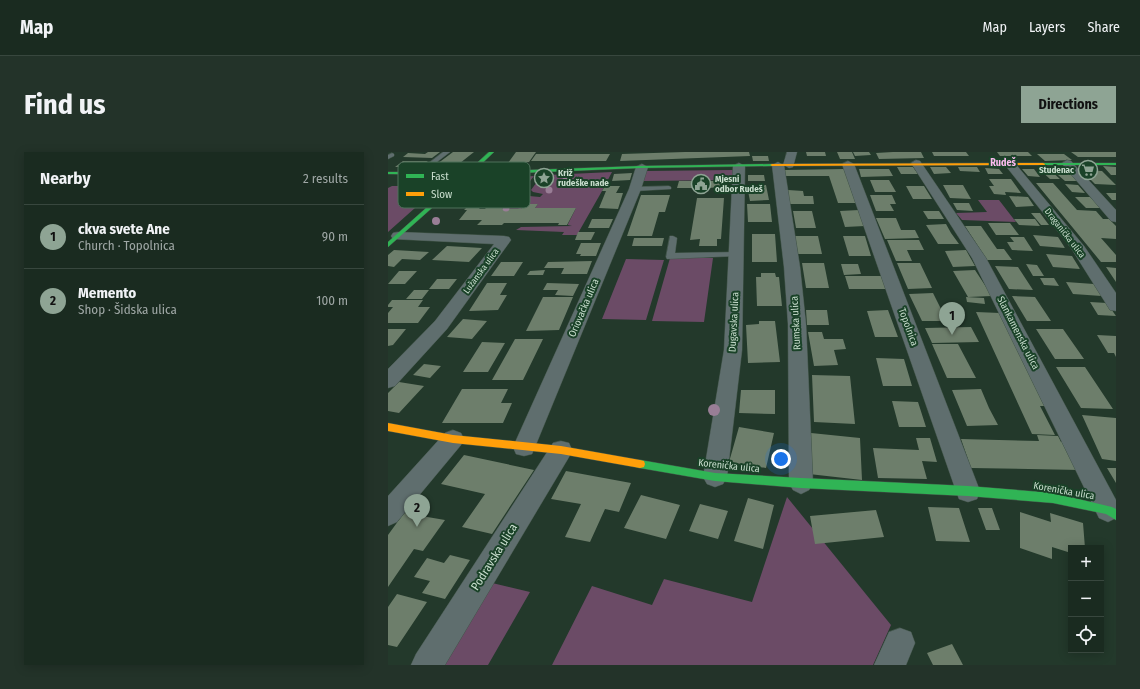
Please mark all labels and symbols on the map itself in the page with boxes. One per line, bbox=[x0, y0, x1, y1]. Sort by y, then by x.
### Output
district label: Rudeš bbox=[990, 156, 1016, 169]
supermarket icon: Studenac bbox=[1077, 159, 1099, 181]
legend bbox=[398, 162, 530, 208]
place label: Studenac bbox=[1039, 165, 1074, 175]
place icon: Križ rudeške nade bbox=[533, 167, 555, 189]
place label: Križ rudeške nade bbox=[558, 168, 609, 188]
text: Fast bbox=[431, 170, 449, 183]
public building icon: Mjesni odbor Rudeš bbox=[690, 173, 712, 195]
place label: Mjesni odbor Rudeš bbox=[715, 174, 763, 194]
text: Slow bbox=[431, 188, 452, 201]
street label: Draganićka ulica bbox=[1043, 206, 1088, 260]
street label: Lužanska ulica bbox=[461, 246, 501, 295]
street label: Oriovačka ulica bbox=[566, 277, 602, 339]
street label: Dugavska ulica bbox=[726, 292, 742, 352]
street label: Slankamenska ulica bbox=[994, 294, 1042, 372]
street label: Rumska ulica bbox=[789, 296, 803, 350]
pin: 1 bbox=[939, 302, 965, 335]
street label: Topolnica bbox=[896, 306, 920, 348]
your location bbox=[771, 449, 791, 469]
street label: Korenička ulica bbox=[698, 457, 760, 475]
street label: Korenička ulica bbox=[1032, 480, 1096, 502]
pin: 2 bbox=[404, 494, 430, 527]
street label: Podravska ulica bbox=[468, 521, 520, 593]

